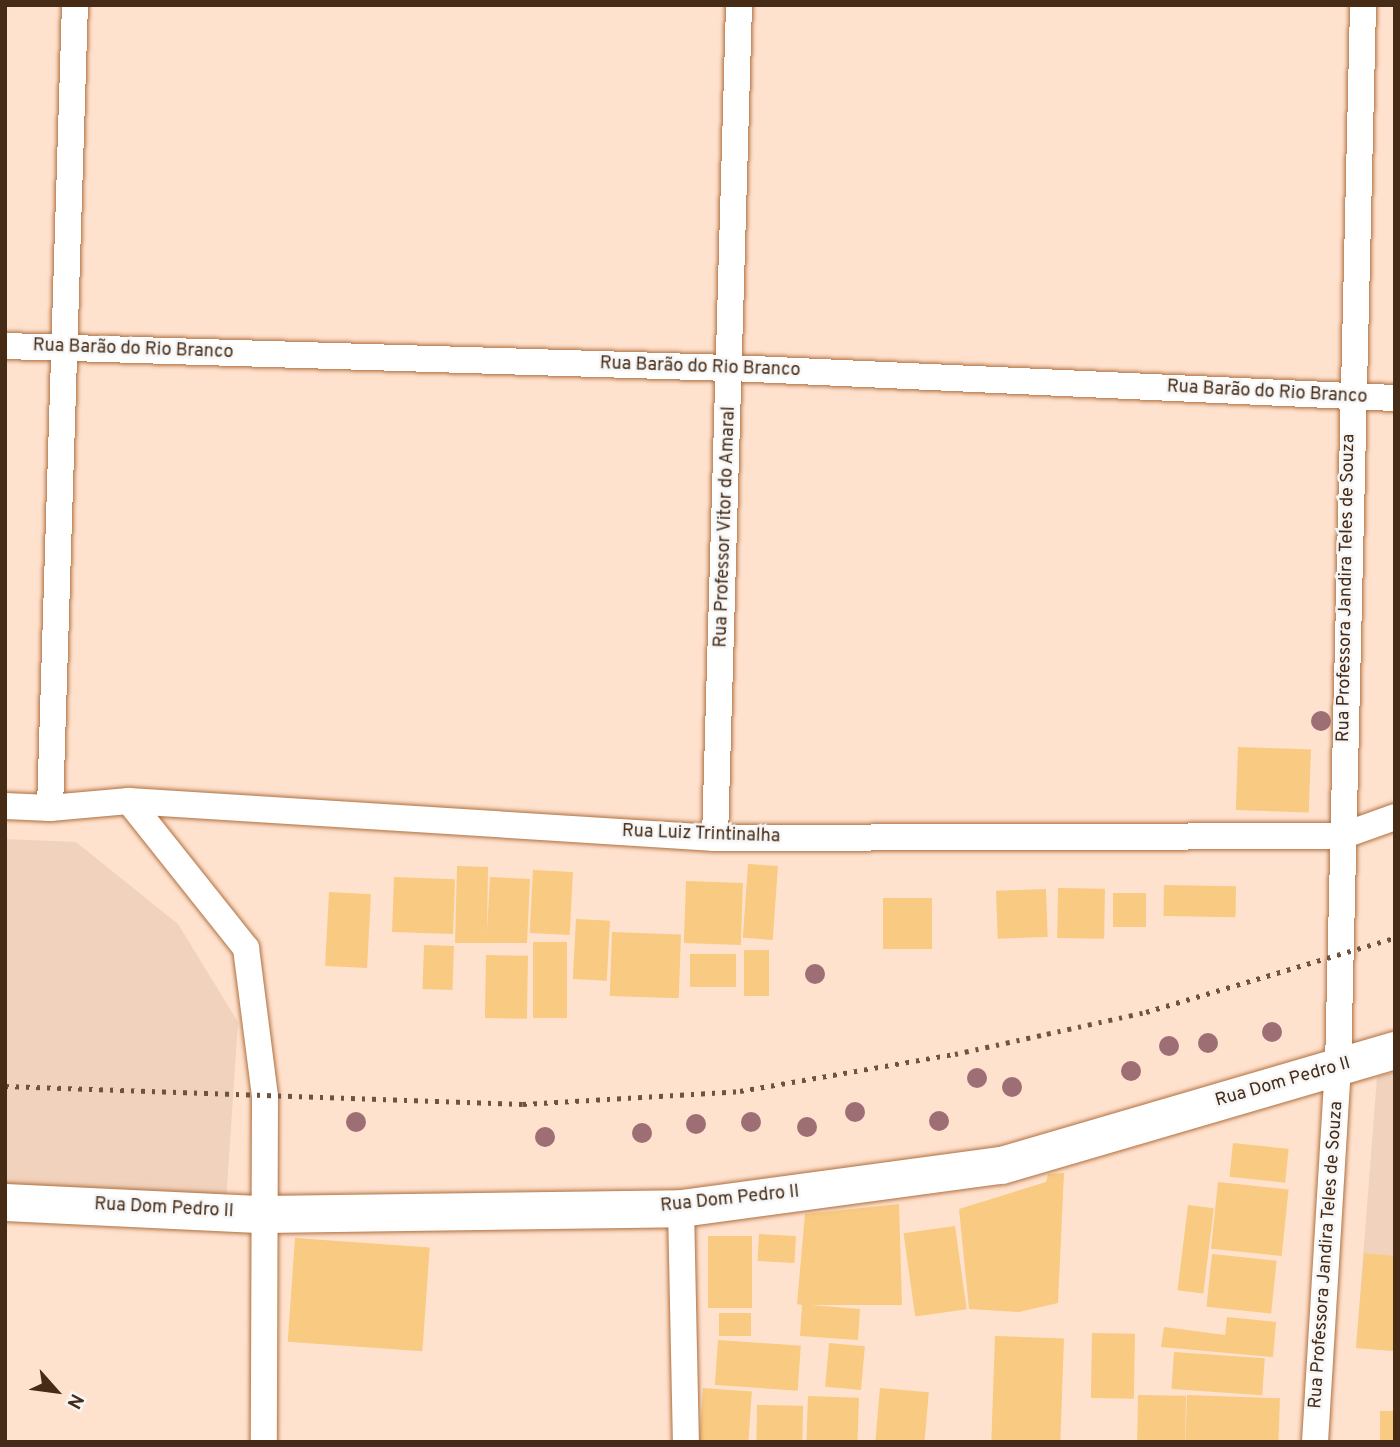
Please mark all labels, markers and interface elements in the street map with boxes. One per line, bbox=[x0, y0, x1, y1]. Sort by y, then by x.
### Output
street label: Rua Barão do Rio Branco bbox=[32, 336, 234, 364]
street label: Rua Barão do Rio Branco bbox=[599, 354, 801, 382]
street label: Rua Barão do Rio Branco bbox=[1166, 377, 1368, 409]
street label: Rua Professor Vitor do Amaral bbox=[711, 405, 741, 649]
street label: Rua Professora Jandira Teles de Souza bbox=[1334, 433, 1360, 743]
street label: Rua Luiz Trintinalha bbox=[621, 821, 781, 849]
street label: Rua Dom Pedro II bbox=[1213, 1053, 1353, 1113]
street label: Rua Professora Jandira Teles de Souza bbox=[1305, 1100, 1349, 1410]
street label: Rua Dom Pedro II bbox=[659, 1182, 801, 1218]
street label: Rua Dom Pedro II bbox=[94, 1195, 234, 1223]
north arrow bbox=[21, 1356, 91, 1426]
text: N bbox=[61, 1389, 88, 1413]

